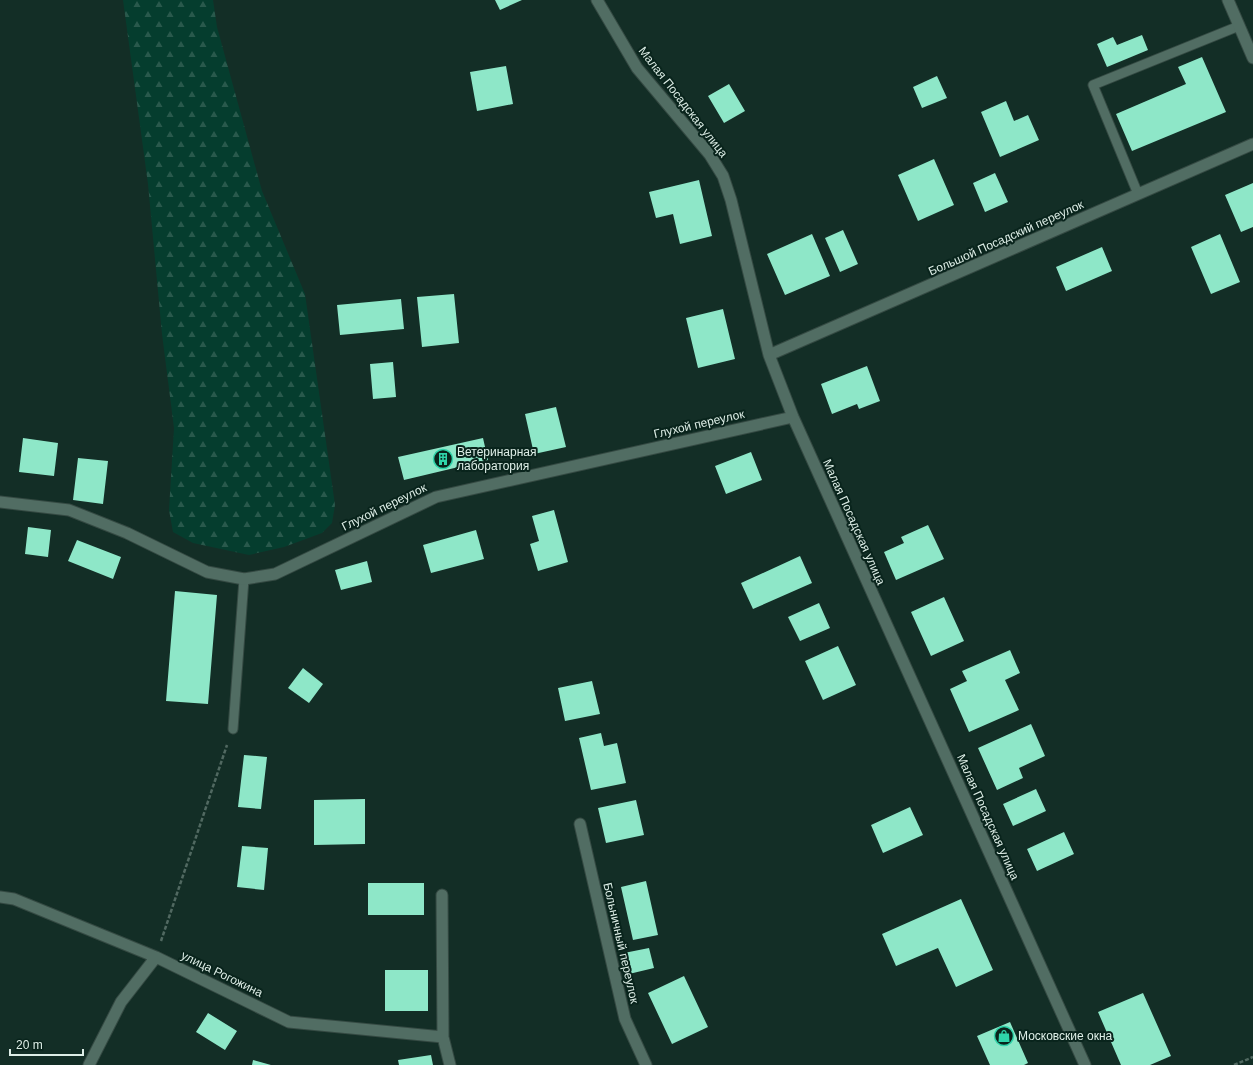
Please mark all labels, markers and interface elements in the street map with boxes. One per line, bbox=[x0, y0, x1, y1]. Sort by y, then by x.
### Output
street label: Малая Посадская улица bbox=[636, 44, 731, 160]
street label: Большой Посадский переулок bbox=[926, 197, 1086, 279]
street label: Глухой переулок bbox=[652, 407, 746, 441]
place label: Ветеринарная лаборатория bbox=[457, 445, 536, 473]
building icon: Ветеринарная лаборатория bbox=[432, 448, 454, 470]
street label: Малая Посадская улица bbox=[820, 457, 888, 587]
street label: Глухой переулок bbox=[339, 480, 429, 534]
street label: Малая Посадская улица bbox=[954, 752, 1022, 882]
street label: Больничный переулок bbox=[600, 881, 642, 1006]
street label: улица Рогожина bbox=[179, 948, 265, 1000]
shop icon: Московские окна bbox=[993, 1025, 1015, 1047]
place label: Московские окна bbox=[1018, 1029, 1113, 1043]
scale bar bbox=[10, 1031, 83, 1057]
text: 20 m bbox=[16, 1038, 43, 1052]

